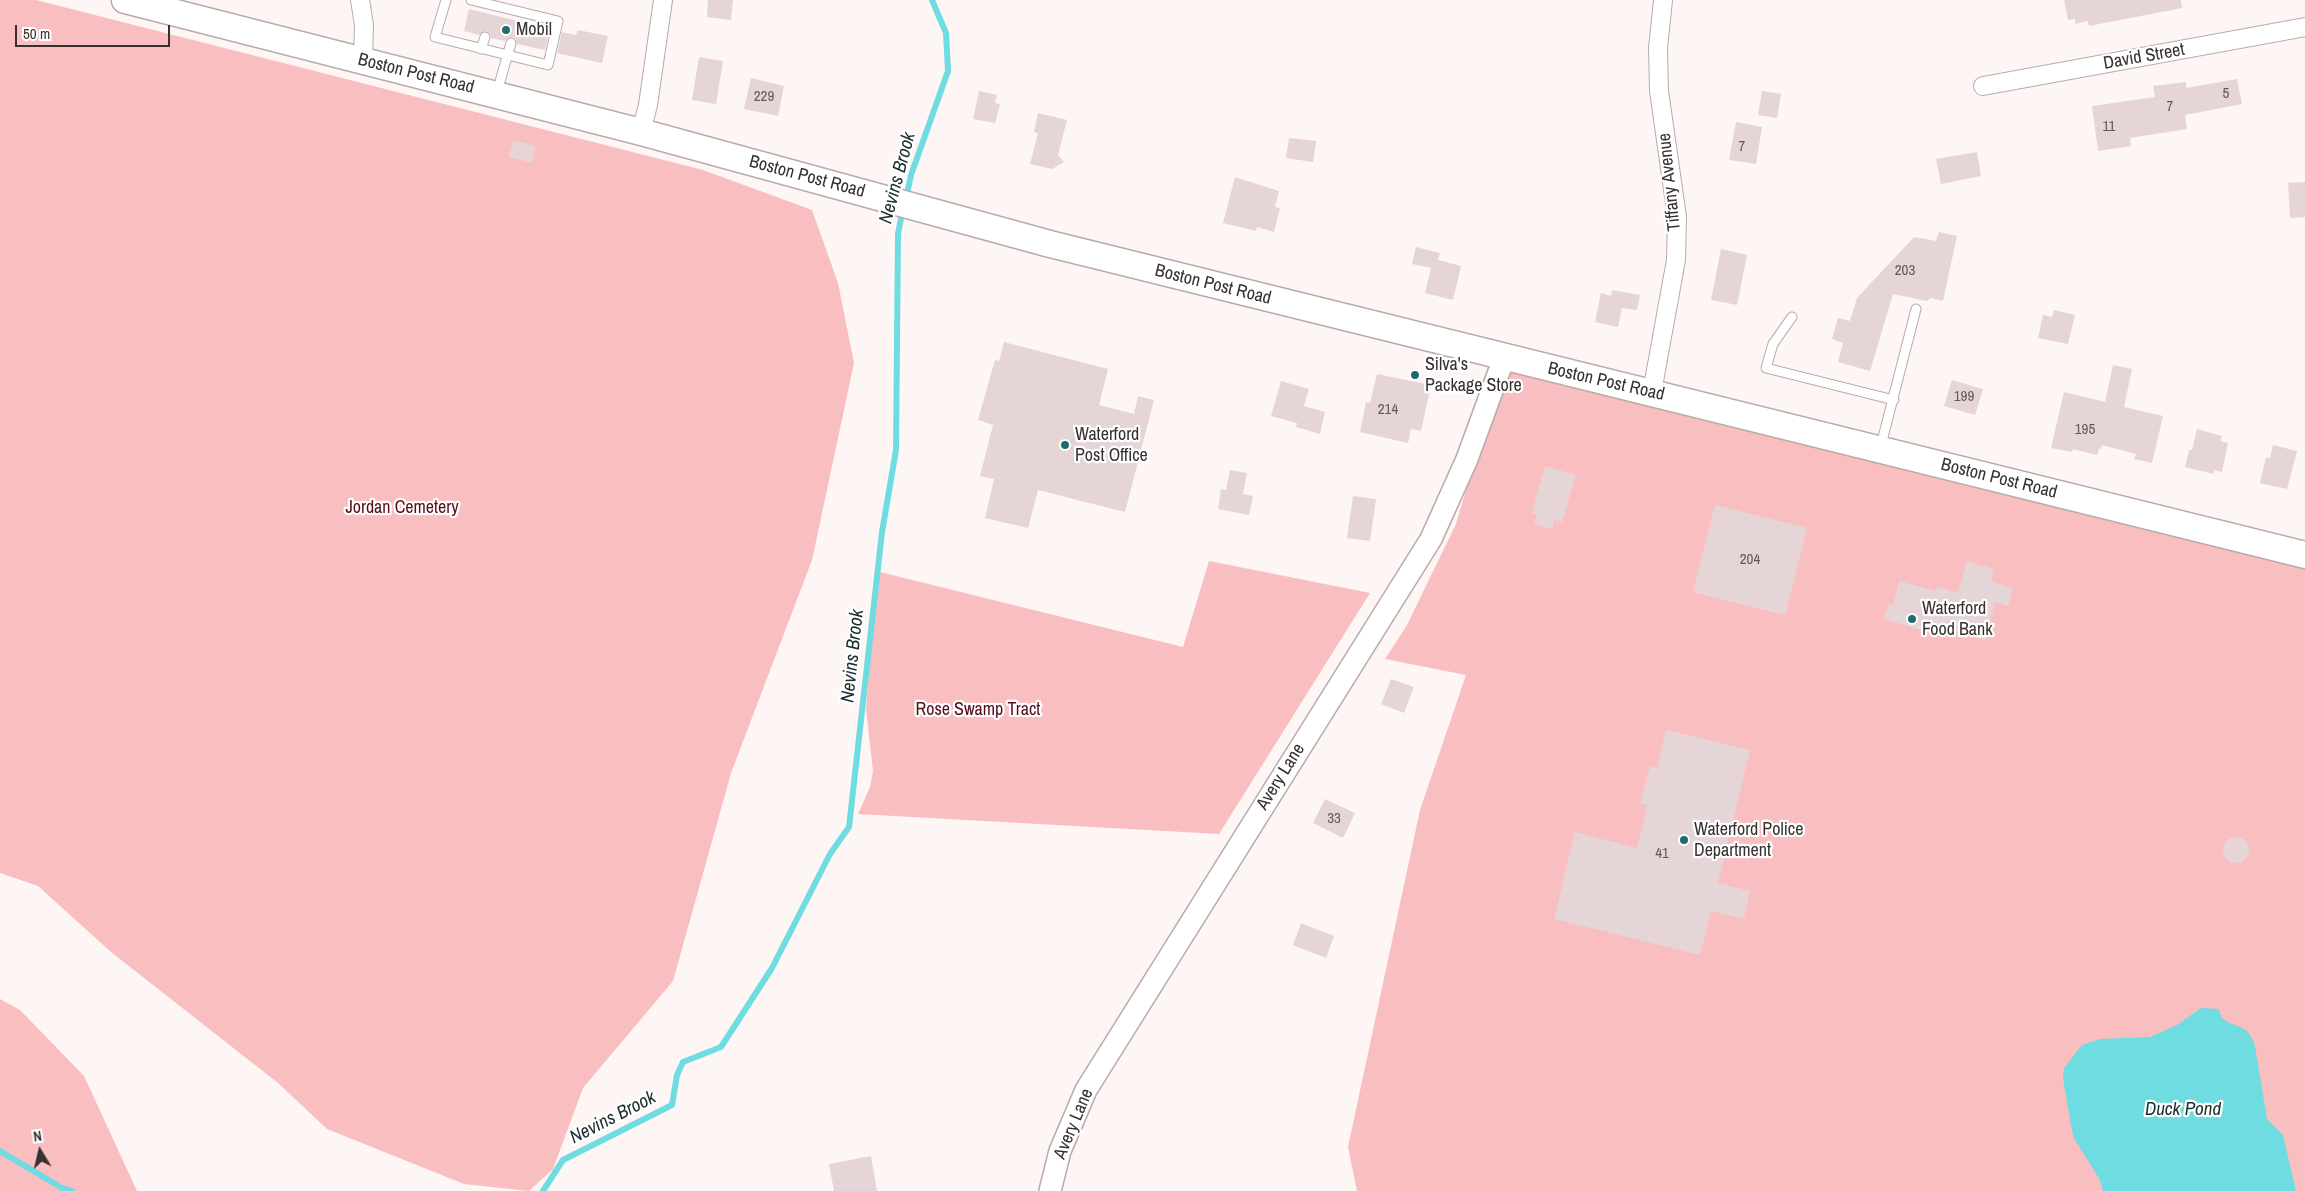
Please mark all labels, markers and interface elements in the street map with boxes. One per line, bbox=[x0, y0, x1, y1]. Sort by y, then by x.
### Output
scale bar bbox=[18, 15, 172, 47]
place label: Mobil bbox=[516, 19, 552, 41]
text: 50 m bbox=[23, 23, 50, 44]
marker: Mobil bbox=[500, 24, 512, 36]
street label: David Street bbox=[2102, 39, 2186, 75]
street label: Boston Post Road bbox=[356, 49, 476, 99]
house number: 5 bbox=[2223, 85, 2229, 103]
house number: 229 bbox=[754, 88, 774, 106]
house number: 7 bbox=[2167, 98, 2173, 116]
house number: 11 bbox=[2103, 118, 2115, 136]
water label: Nevins Brook bbox=[875, 130, 921, 226]
street label: Tiffany Avenue bbox=[1654, 132, 1686, 232]
house number: 7 bbox=[1739, 138, 1745, 156]
street label: Boston Post Road bbox=[747, 151, 867, 203]
street label: Boston Post Road bbox=[1153, 260, 1273, 310]
house number: 203 bbox=[1895, 262, 1915, 280]
place label: Silva's Package Store bbox=[1425, 354, 1522, 396]
street label: Boston Post Road bbox=[1546, 358, 1666, 406]
marker: Silva's Package Store bbox=[1409, 369, 1421, 381]
house number: 199 bbox=[1954, 388, 1974, 406]
house number: 214 bbox=[1378, 401, 1398, 419]
house number: 195 bbox=[2075, 421, 2095, 439]
place label: Waterford Post Office bbox=[1075, 424, 1148, 466]
marker: Waterford Post Office bbox=[1059, 439, 1071, 451]
street label: Boston Post Road bbox=[1939, 454, 2059, 504]
park label: Jordan Cemetery bbox=[345, 497, 459, 519]
house number: 204 bbox=[1740, 551, 1760, 569]
place label: Waterford Food Bank bbox=[1922, 598, 1993, 640]
water label: Nevins Brook bbox=[837, 608, 869, 704]
marker: Waterford Food Bank bbox=[1906, 613, 1918, 625]
park label: Rose Swamp Tract bbox=[916, 699, 1040, 721]
street label: Avery Lane bbox=[1252, 740, 1310, 814]
house number: 33 bbox=[1327, 810, 1341, 828]
place label: Waterford Police Department bbox=[1694, 819, 1803, 862]
marker: Waterford Police Department bbox=[1678, 834, 1690, 846]
house number: 41 bbox=[1655, 845, 1669, 863]
street label: Avery Lane bbox=[1050, 1086, 1098, 1162]
water label: Nevins Brook bbox=[566, 1087, 660, 1149]
water label: Duck Pond bbox=[2145, 1099, 2221, 1121]
north arrow bbox=[15, 1126, 65, 1176]
text: N bbox=[32, 1127, 43, 1146]

